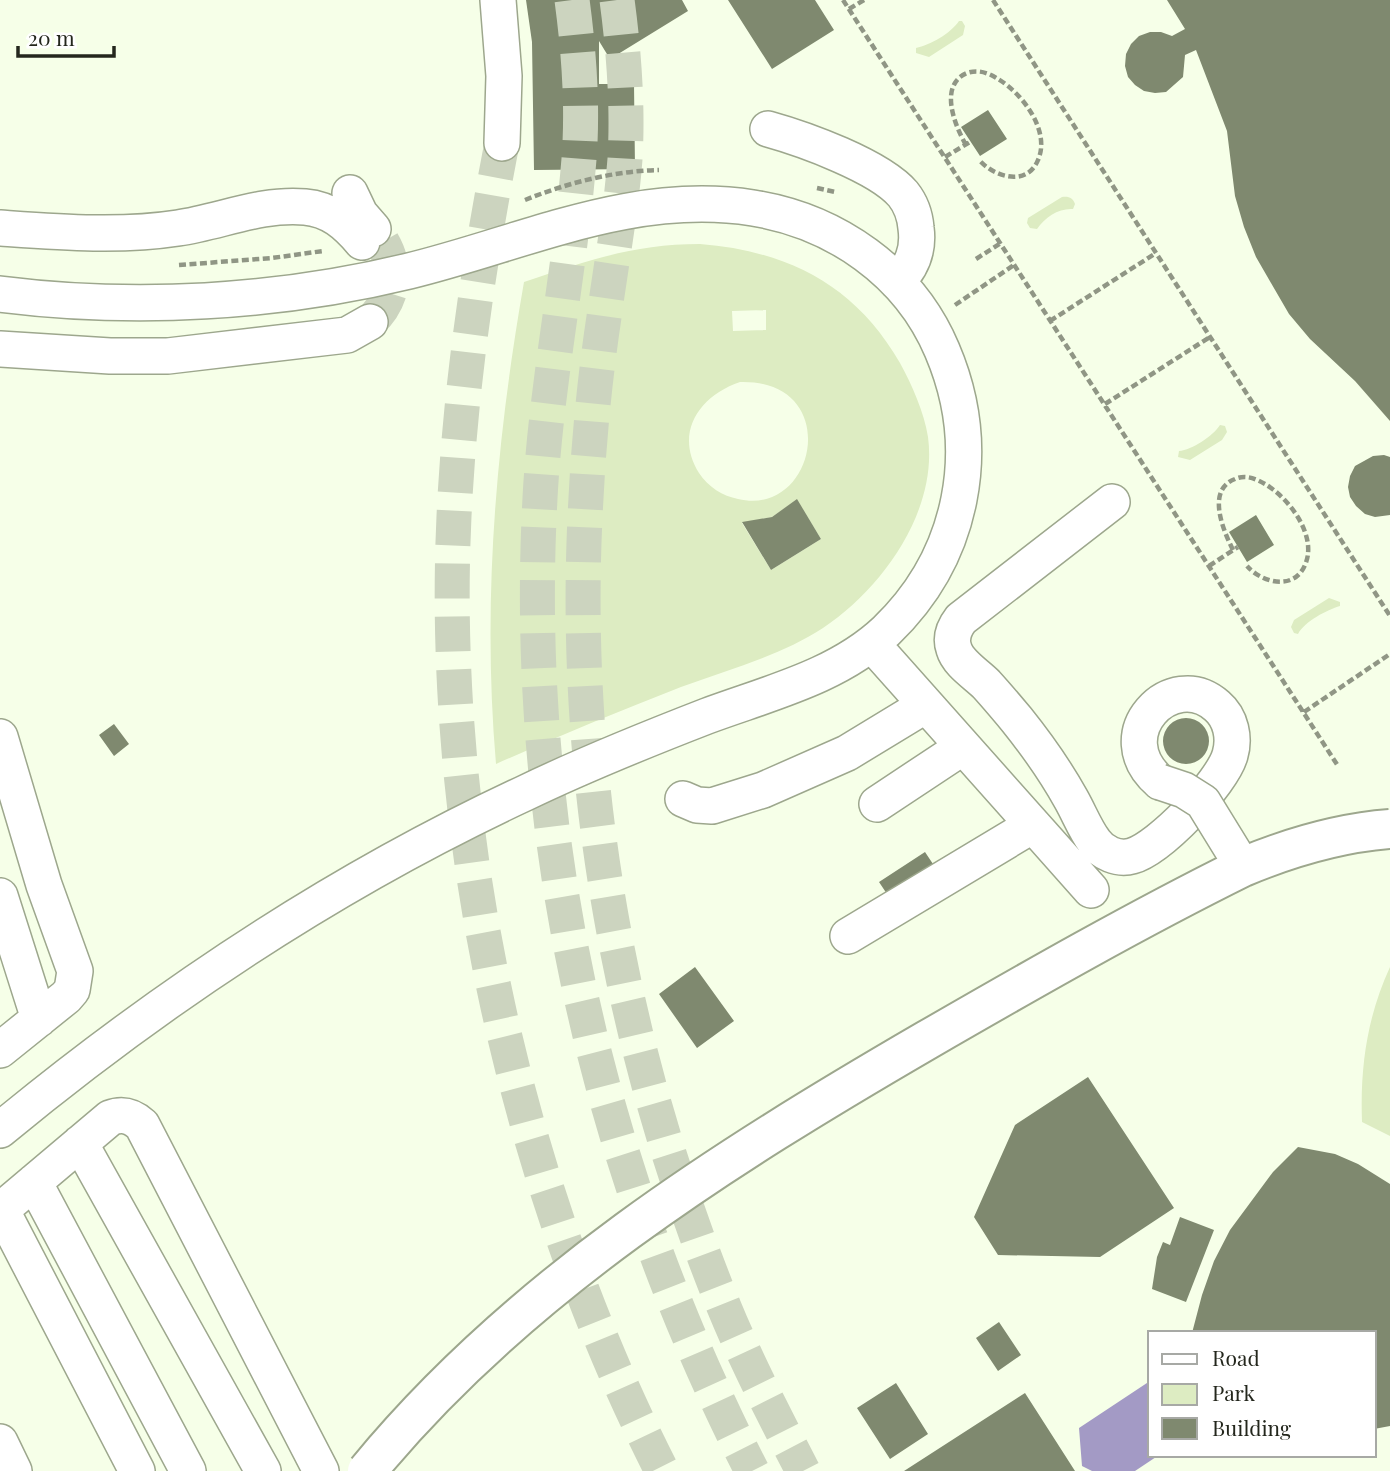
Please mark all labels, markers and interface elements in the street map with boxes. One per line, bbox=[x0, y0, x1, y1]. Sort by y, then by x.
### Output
scale bar bbox=[18, 14, 114, 58]
text: 20 m bbox=[28, 23, 75, 51]
legend bbox=[1148, 1331, 1376, 1457]
text: Road bbox=[1212, 1343, 1260, 1371]
text: Park bbox=[1212, 1378, 1256, 1406]
text: Building bbox=[1212, 1413, 1291, 1441]

